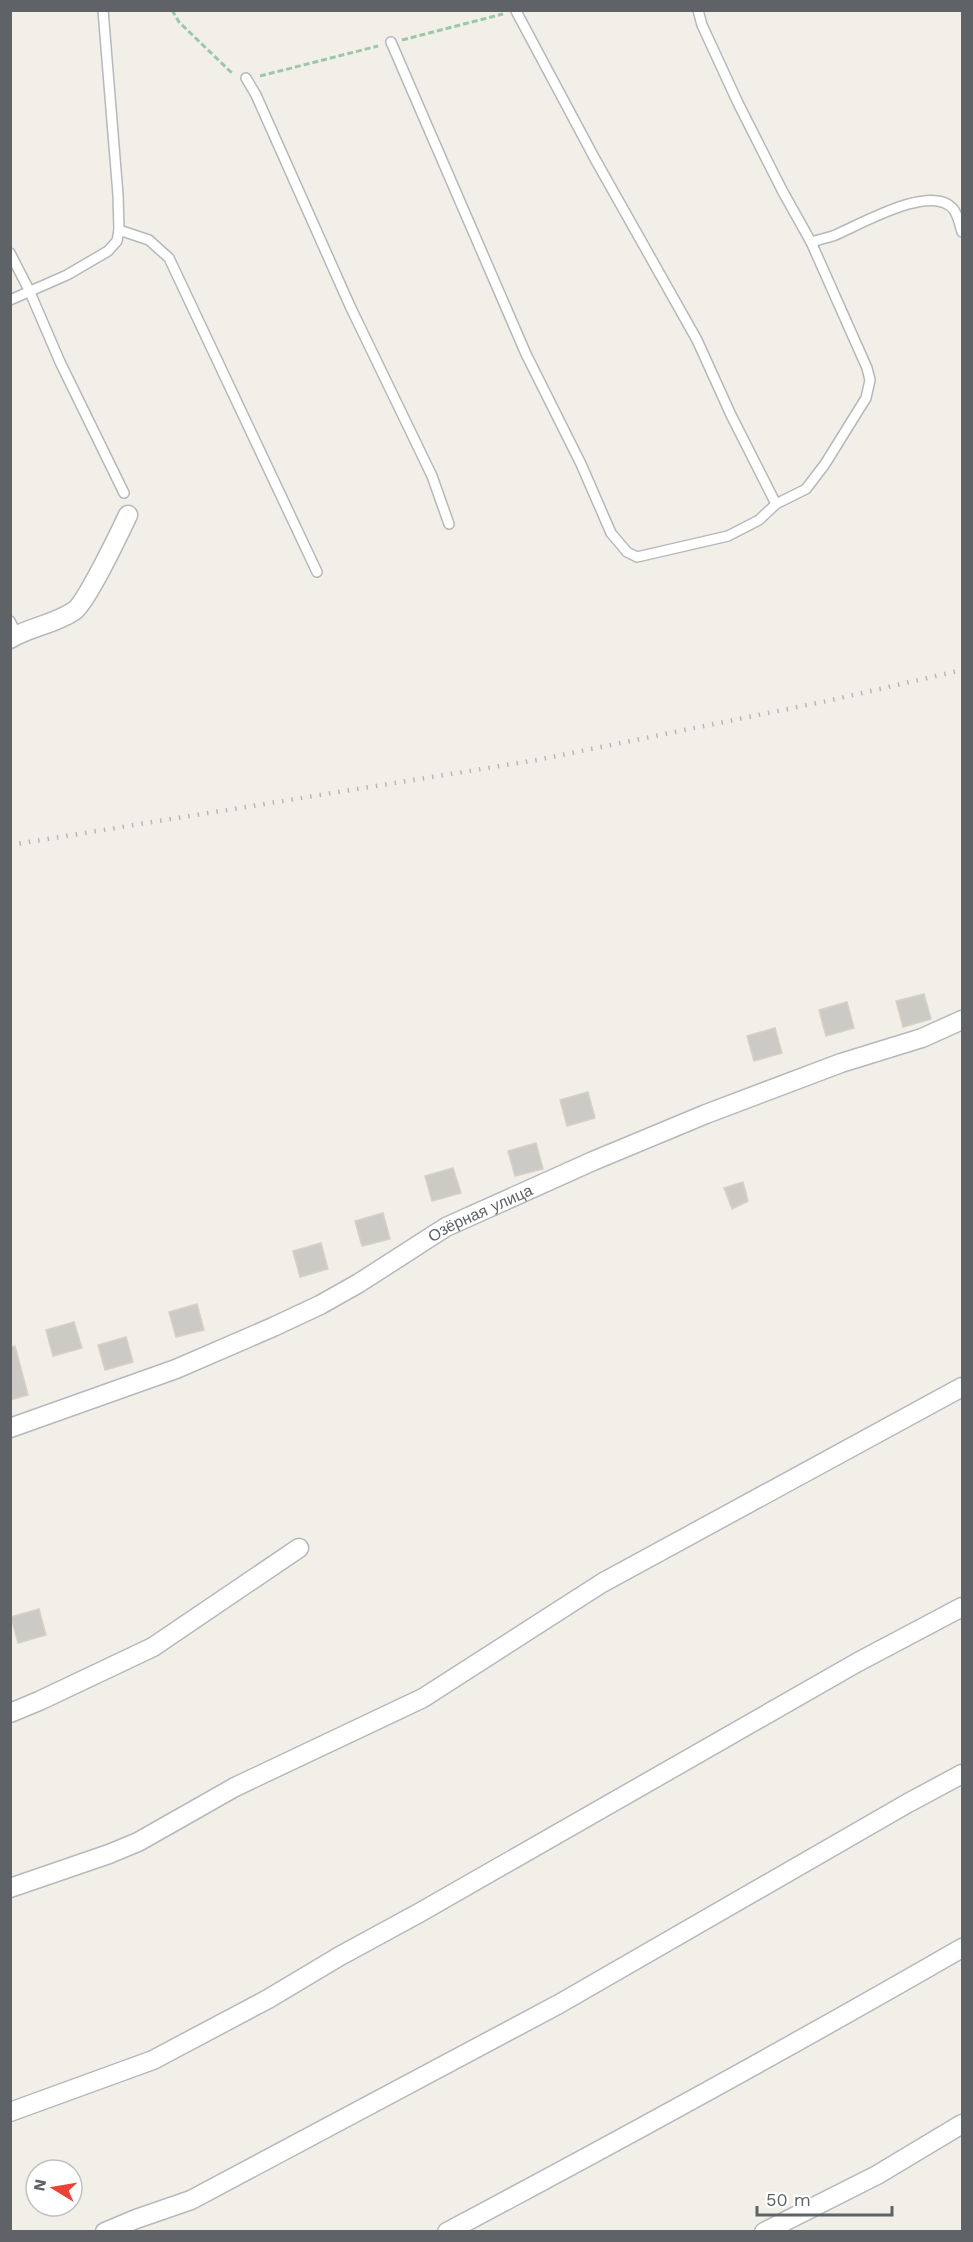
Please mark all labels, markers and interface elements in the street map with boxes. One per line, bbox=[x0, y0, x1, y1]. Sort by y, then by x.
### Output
street label: Озёрная улица bbox=[425, 1180, 536, 1246]
north arrow bbox=[24, 2158, 84, 2218]
text: N bbox=[29, 2178, 50, 2193]
scale bar bbox=[757, 2179, 892, 2217]
text: 50 m bbox=[766, 2189, 811, 2210]

